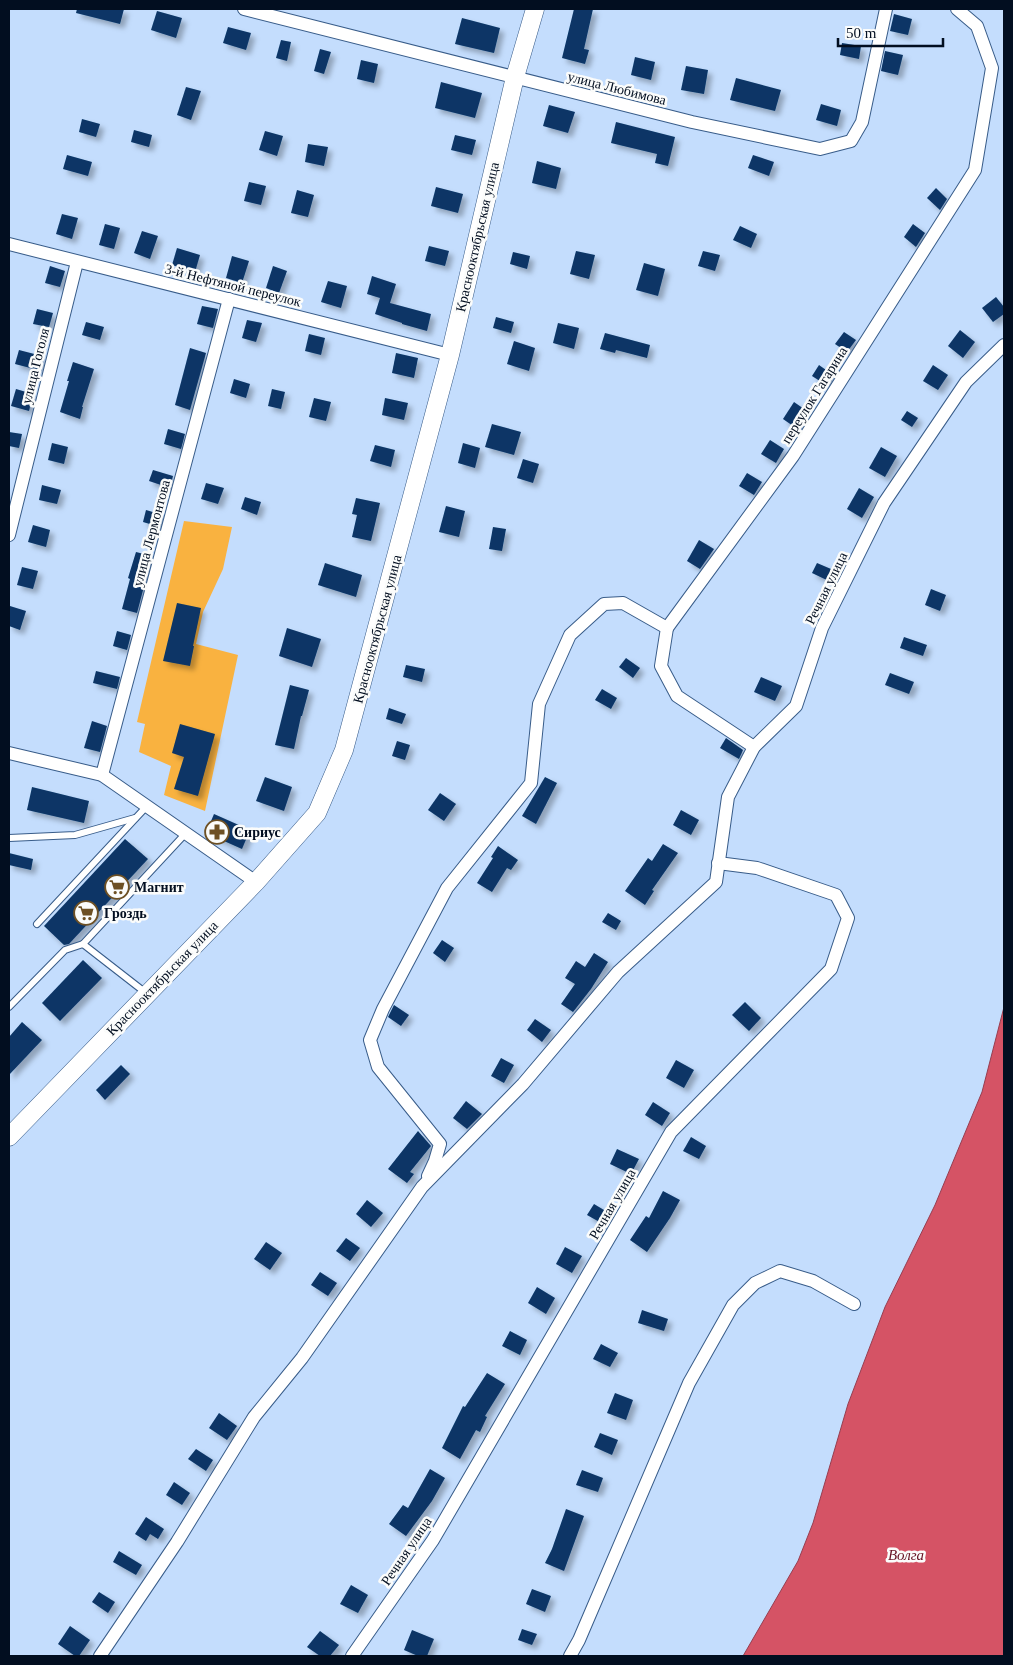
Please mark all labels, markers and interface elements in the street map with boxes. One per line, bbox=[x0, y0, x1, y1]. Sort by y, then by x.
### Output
scale bar bbox=[838, 15, 943, 47]
text: 50 m bbox=[846, 25, 877, 41]
street label: улица Любимова bbox=[566, 69, 669, 108]
street label: Краснооктябрьская улица bbox=[453, 160, 502, 313]
street label: 3-й Нефтяной переулок bbox=[163, 261, 303, 310]
street label: улица Гоголя bbox=[19, 326, 52, 406]
street label: переулок Гагарина bbox=[779, 343, 851, 446]
street label: улица Лермонтова bbox=[130, 478, 173, 588]
street label: Речная улица bbox=[802, 549, 851, 627]
street label: Краснооктябрьская улица bbox=[350, 552, 405, 705]
pharmacy icon: Сириус bbox=[204, 819, 230, 845]
place label: Сириус bbox=[234, 825, 281, 840]
supermarket icon: Магнит bbox=[104, 874, 130, 900]
place label: Магнит bbox=[134, 880, 184, 895]
supermarket icon: Гроздь bbox=[73, 900, 99, 926]
place label: Гроздь bbox=[104, 906, 147, 921]
street label: Краснооктябрьская улица bbox=[104, 917, 222, 1039]
street label: Речная улица bbox=[586, 1166, 639, 1242]
street label: Речная улица bbox=[378, 1514, 435, 1588]
water label: Волга bbox=[888, 1547, 924, 1563]

